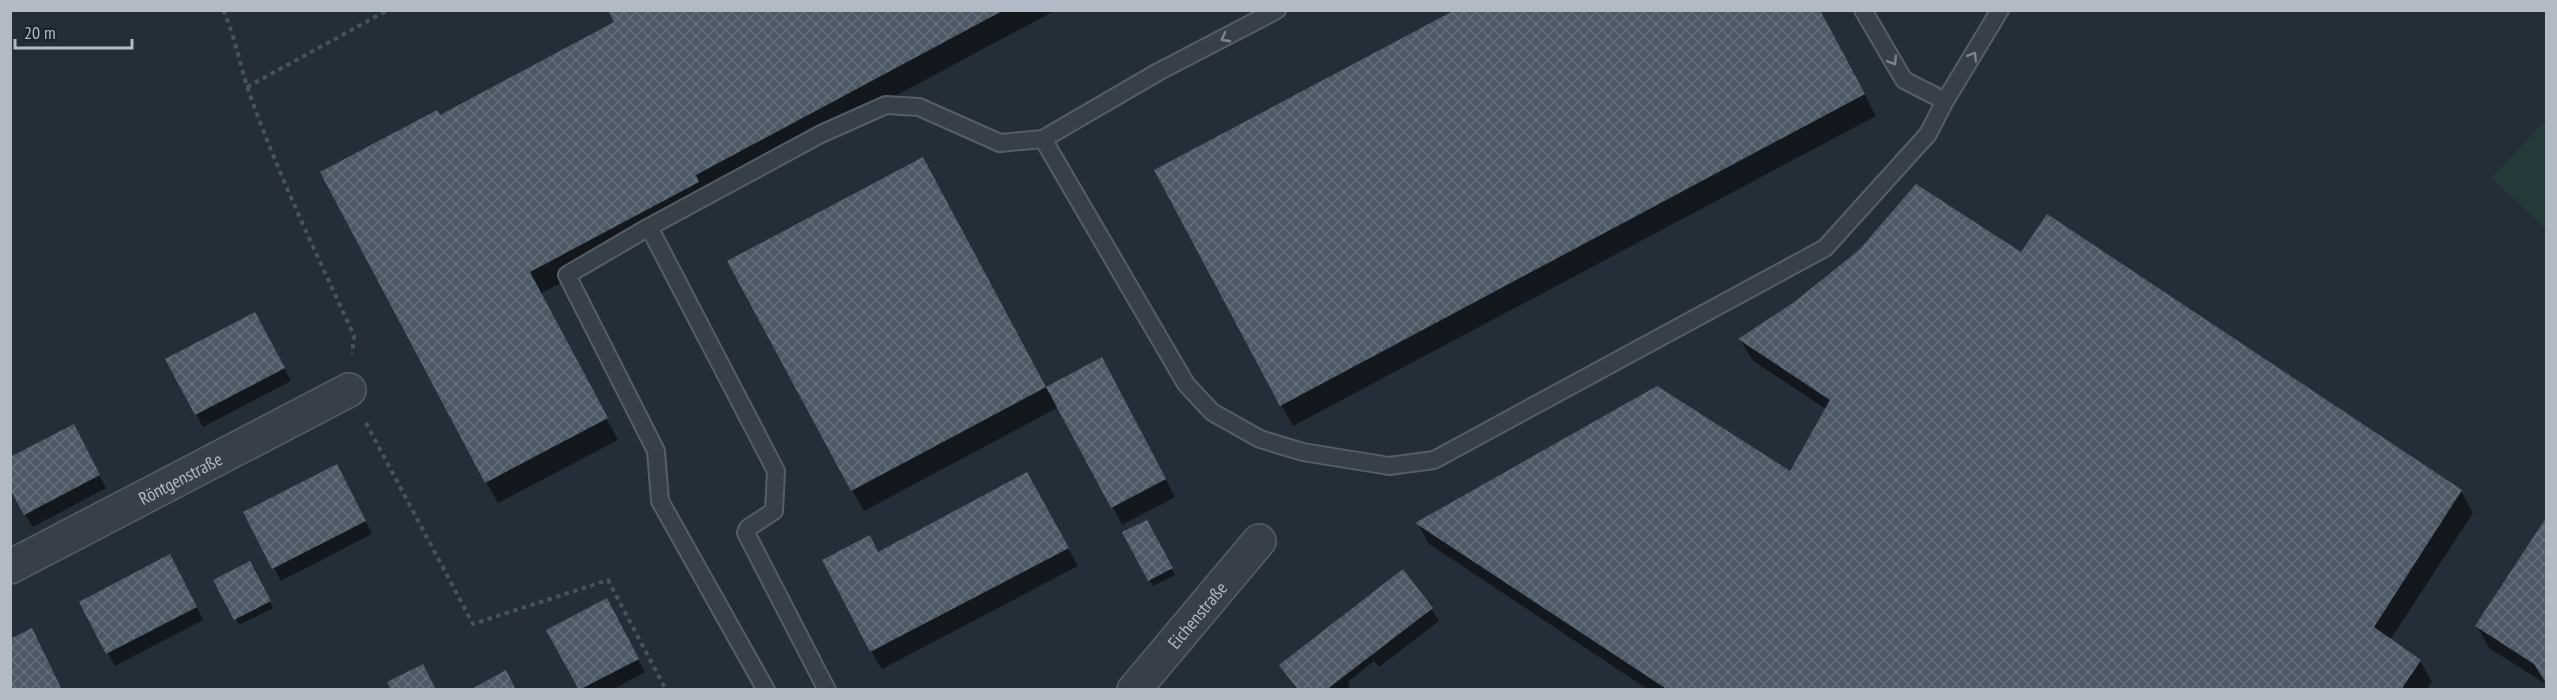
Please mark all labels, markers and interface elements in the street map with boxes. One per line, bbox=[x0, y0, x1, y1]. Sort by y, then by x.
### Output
scale bar bbox=[15, 12, 132, 50]
text: 20 m bbox=[24, 21, 56, 44]
one-way arrow bbox=[1220, 30, 1231, 42]
one-way arrow bbox=[1965, 52, 1977, 62]
one-way arrow bbox=[1885, 55, 1897, 65]
street label: Röntgenstraße bbox=[135, 447, 226, 509]
street label: Eichenstraße bbox=[1162, 577, 1232, 653]

